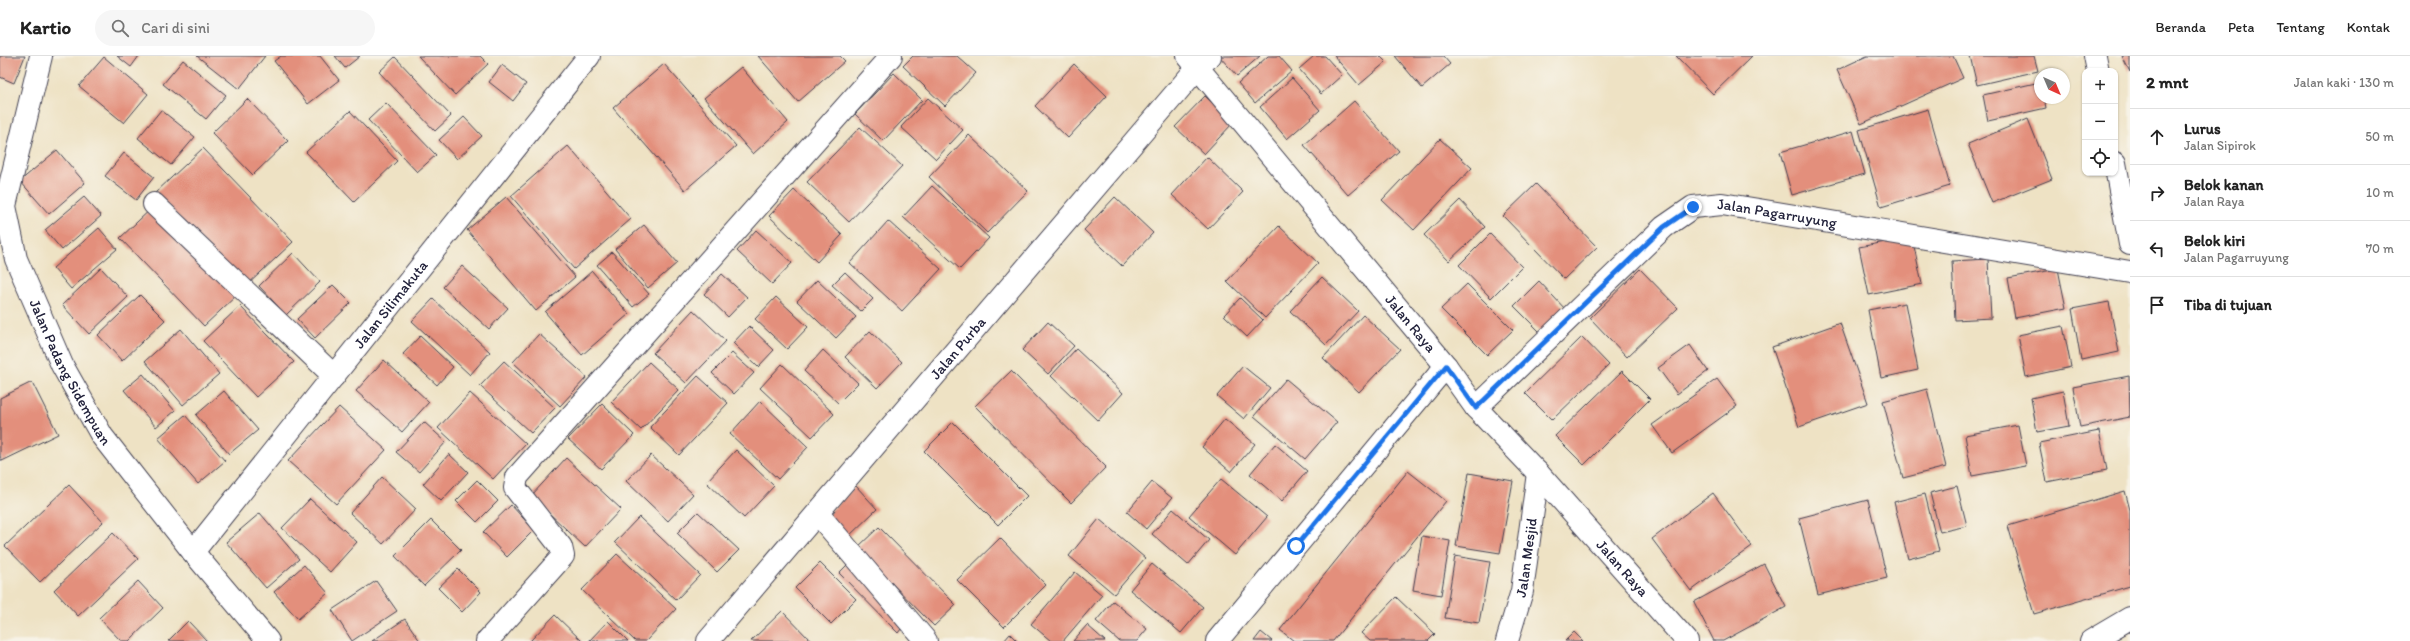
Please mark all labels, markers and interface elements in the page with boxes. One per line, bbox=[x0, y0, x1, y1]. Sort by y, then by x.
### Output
search box bbox=[95, 10, 375, 46]
text: Kartio bbox=[20, 16, 71, 39]
icon: search bbox=[109, 17, 131, 39]
text: Cari di sini bbox=[141, 19, 210, 37]
text: Beranda bbox=[2155, 19, 2206, 36]
text: Peta bbox=[2228, 19, 2254, 36]
text: Tentang bbox=[2276, 19, 2325, 36]
text: Kontak bbox=[2347, 19, 2390, 36]
north arrow bbox=[2034, 68, 2070, 104]
map controls bbox=[2082, 68, 2118, 176]
button: + bbox=[2082, 68, 2118, 104]
text: 2 mnt bbox=[2146, 72, 2189, 92]
text: Jalan kaki · 130 m bbox=[2294, 75, 2394, 90]
button: − bbox=[2082, 104, 2118, 140]
text: Lurus bbox=[2184, 120, 2221, 138]
icon: ahead bbox=[2146, 126, 2168, 148]
text: 50 m bbox=[2365, 129, 2394, 144]
text: Jalan Sipirok bbox=[2184, 138, 2256, 153]
button: locate bbox=[2082, 140, 2118, 176]
text: Belok kanan bbox=[2184, 176, 2264, 194]
icon: right bbox=[2146, 182, 2168, 204]
text: 10 m bbox=[2366, 185, 2394, 200]
text: Jalan Raya bbox=[2184, 194, 2245, 209]
street label: Jalan Pagarruyung bbox=[1716, 195, 1839, 232]
route end bbox=[1684, 198, 1702, 216]
text: Belok kiri bbox=[2184, 232, 2245, 250]
icon: left bbox=[2146, 238, 2168, 260]
text: 70 m bbox=[2366, 241, 2394, 256]
text: Jalan Pagarruyung bbox=[2184, 250, 2289, 265]
street label: Jalan Silimakuta bbox=[350, 256, 432, 352]
street label: Jalan Raya bbox=[1381, 291, 1440, 356]
icon: arrive bbox=[2146, 294, 2168, 316]
street label: Jalan Padang Sidempuan bbox=[26, 296, 115, 449]
text: Tiba di tujuan bbox=[2184, 296, 2272, 314]
street label: Jalan Purba bbox=[926, 313, 990, 383]
street label: Jalan Mesjid bbox=[1512, 517, 1541, 599]
street label: Jalan Raya bbox=[1592, 536, 1652, 600]
route start bbox=[1287, 537, 1305, 555]

